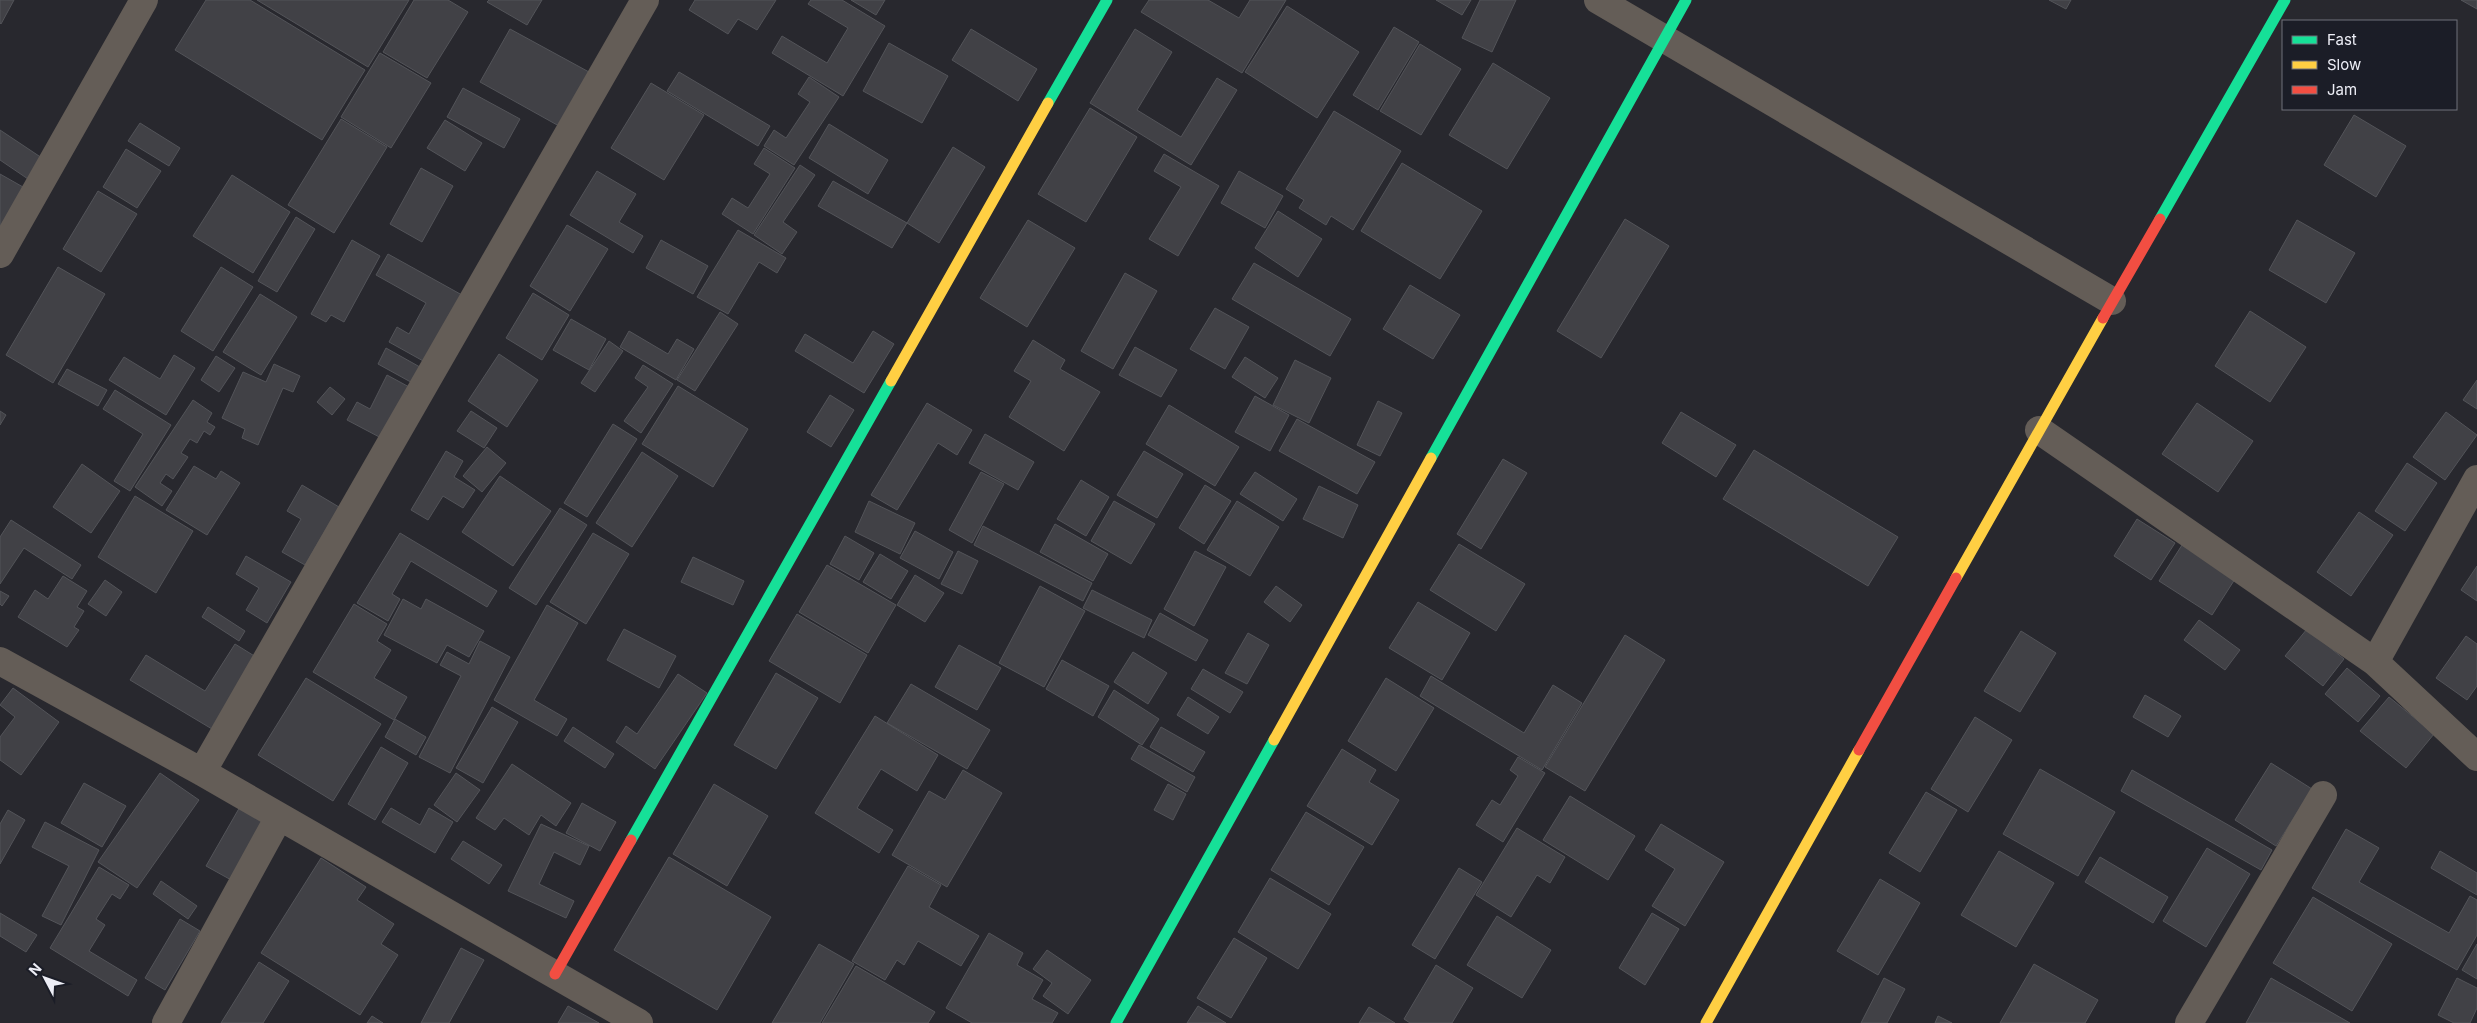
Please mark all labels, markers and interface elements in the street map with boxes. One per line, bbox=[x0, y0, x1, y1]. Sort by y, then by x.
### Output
legend bbox=[2282, 20, 2457, 110]
text: Fast bbox=[2327, 30, 2357, 49]
text: Slow bbox=[2327, 55, 2361, 74]
text: Jam bbox=[2327, 80, 2357, 99]
north arrow bbox=[20, 953, 70, 1003]
text: N bbox=[25, 960, 45, 979]

